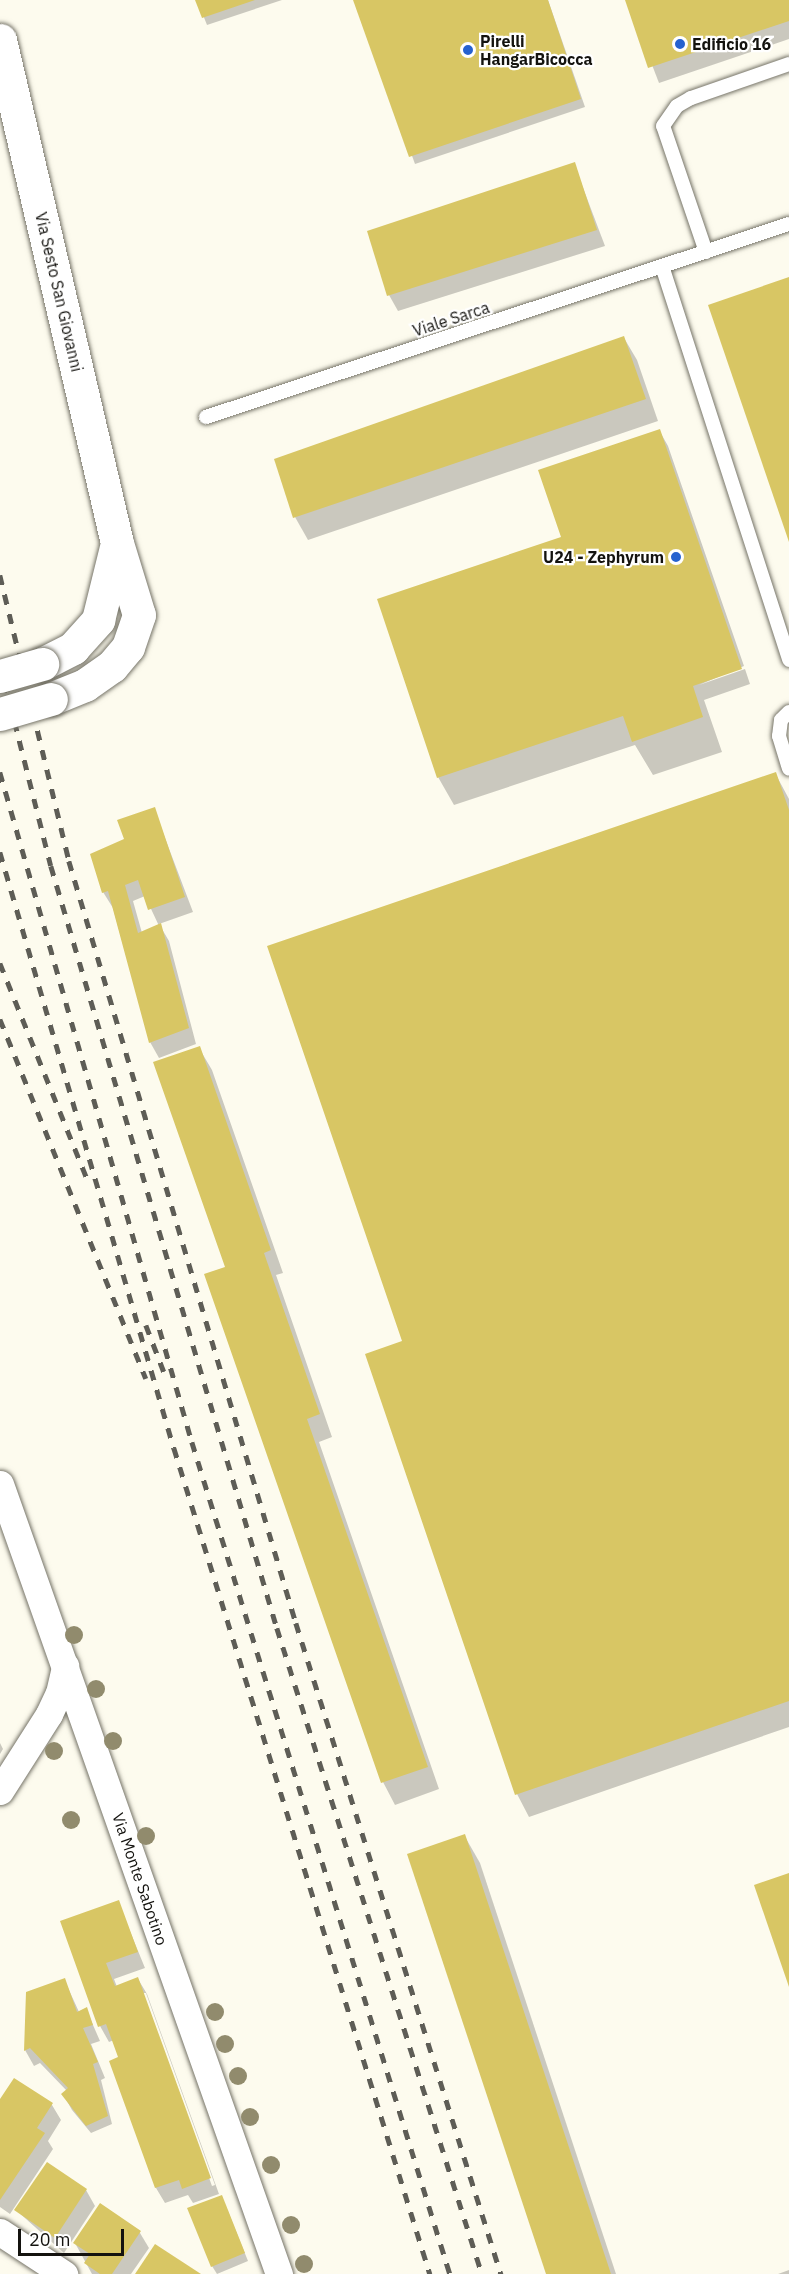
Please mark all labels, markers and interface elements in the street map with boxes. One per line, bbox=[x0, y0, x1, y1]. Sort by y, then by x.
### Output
place label: Pirelli HangarBicocca bbox=[480, 31, 593, 69]
place label: Edificio 16 bbox=[692, 34, 771, 54]
marker: Edificio 16 bbox=[673, 37, 687, 51]
marker: Pirelli HangarBicocca bbox=[461, 43, 475, 57]
street label: Via Sesto San Giovanni bbox=[31, 210, 87, 374]
street label: Viale Sarca bbox=[410, 298, 492, 340]
place label: U24 - Zephyrum bbox=[543, 547, 664, 567]
marker: U24 - Zephyrum bbox=[669, 550, 683, 564]
street label: Via Monte Sabotino bbox=[108, 1810, 172, 1948]
scale bar bbox=[21, 2217, 128, 2255]
text: 20 m bbox=[29, 2228, 71, 2251]

